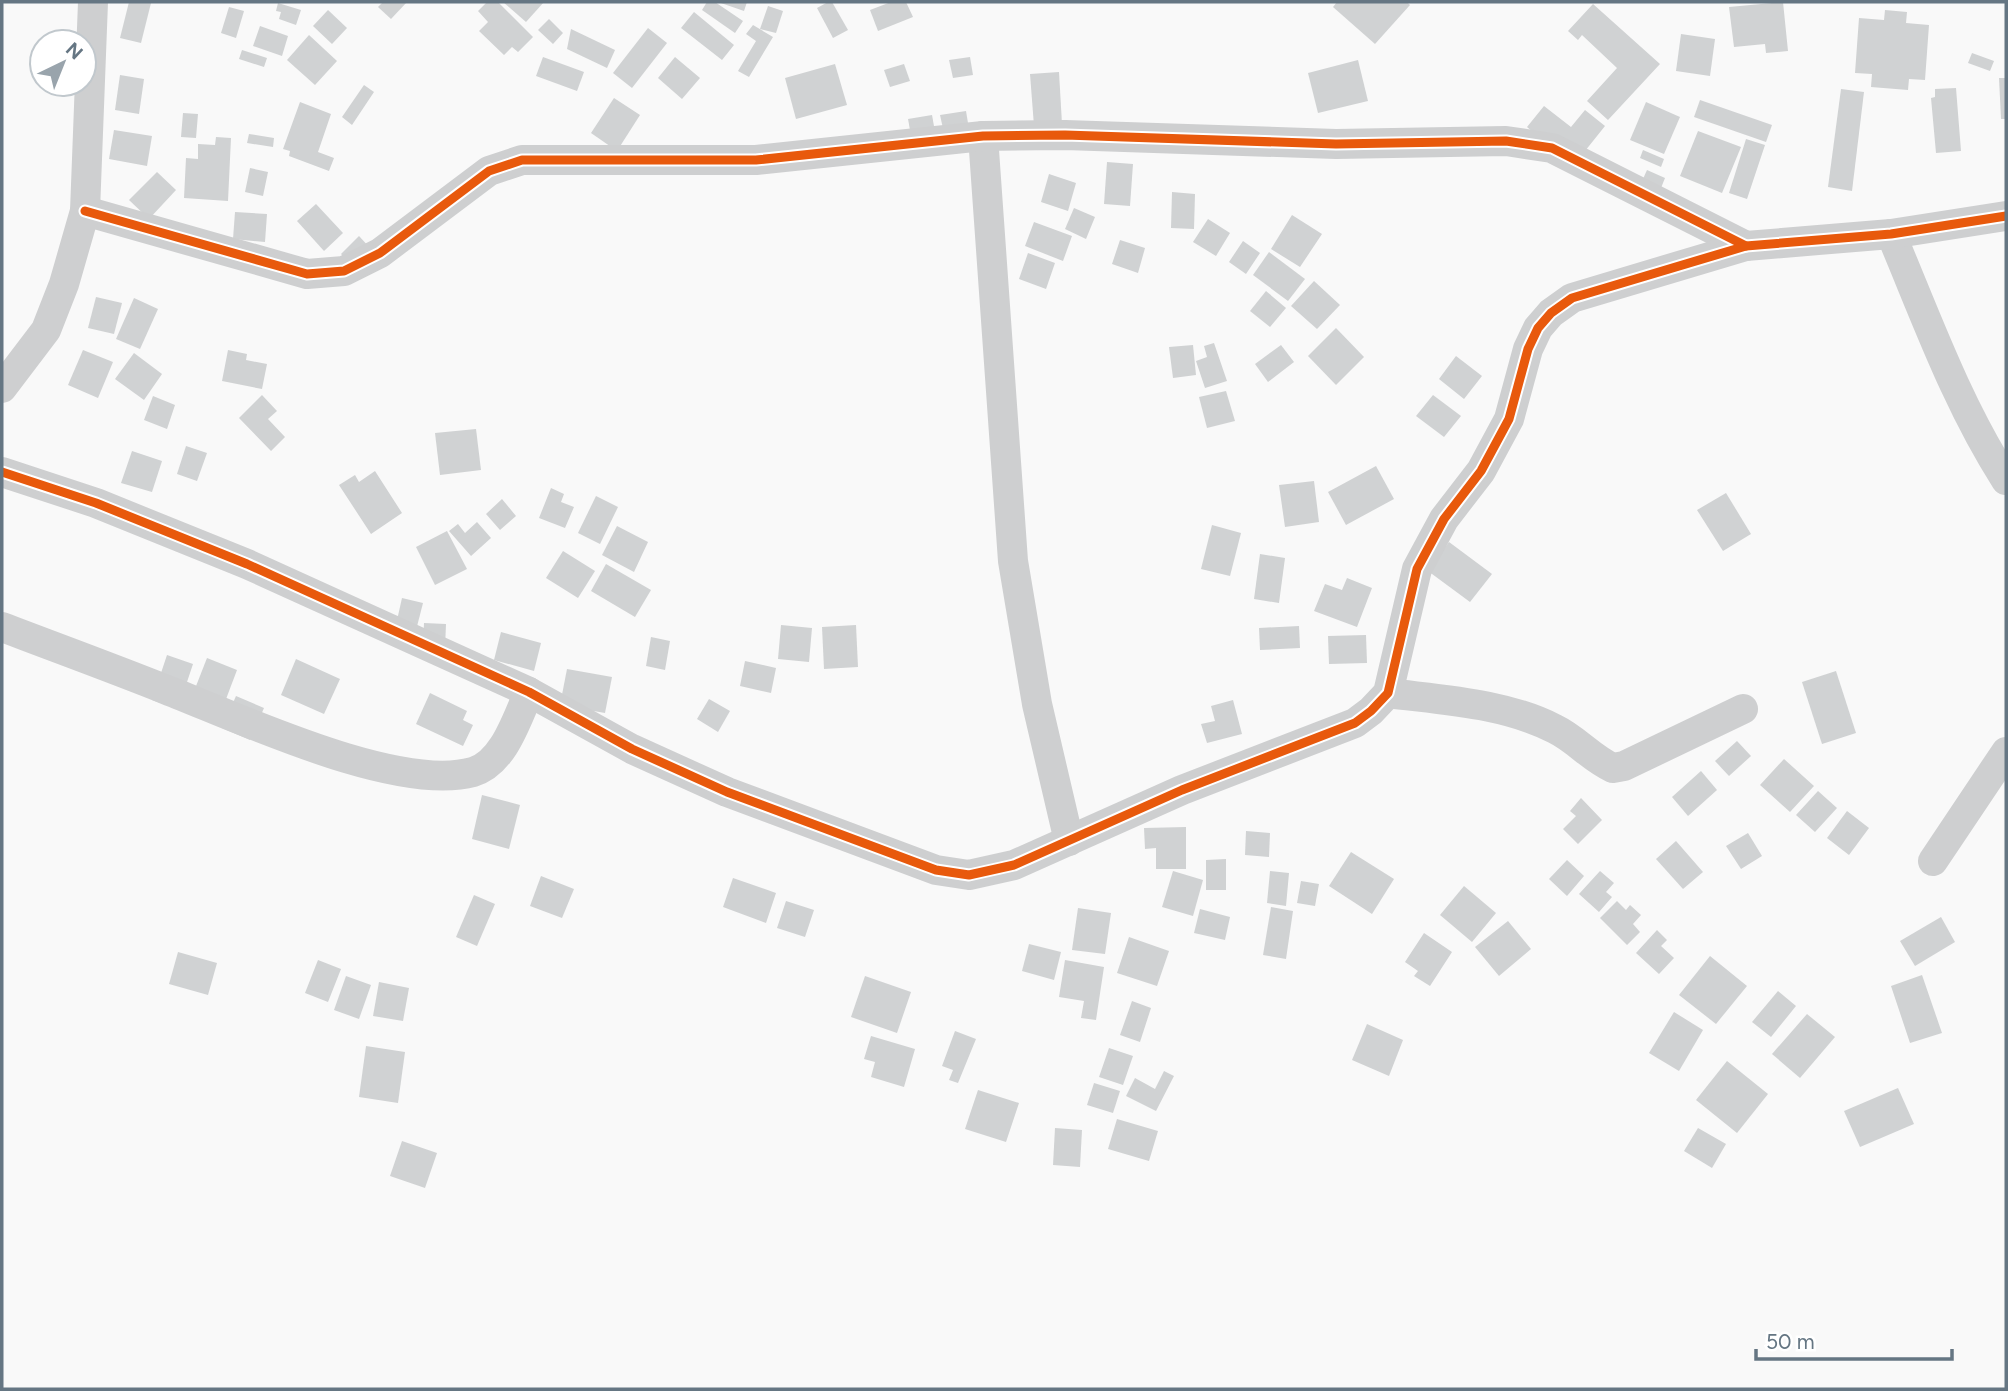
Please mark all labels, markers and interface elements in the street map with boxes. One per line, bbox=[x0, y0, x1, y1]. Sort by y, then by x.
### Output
north arrow bbox=[28, 28, 98, 98]
text: N bbox=[61, 38, 87, 64]
scale bar bbox=[1756, 1318, 1952, 1362]
text: 50 m bbox=[1766, 1329, 1815, 1354]

